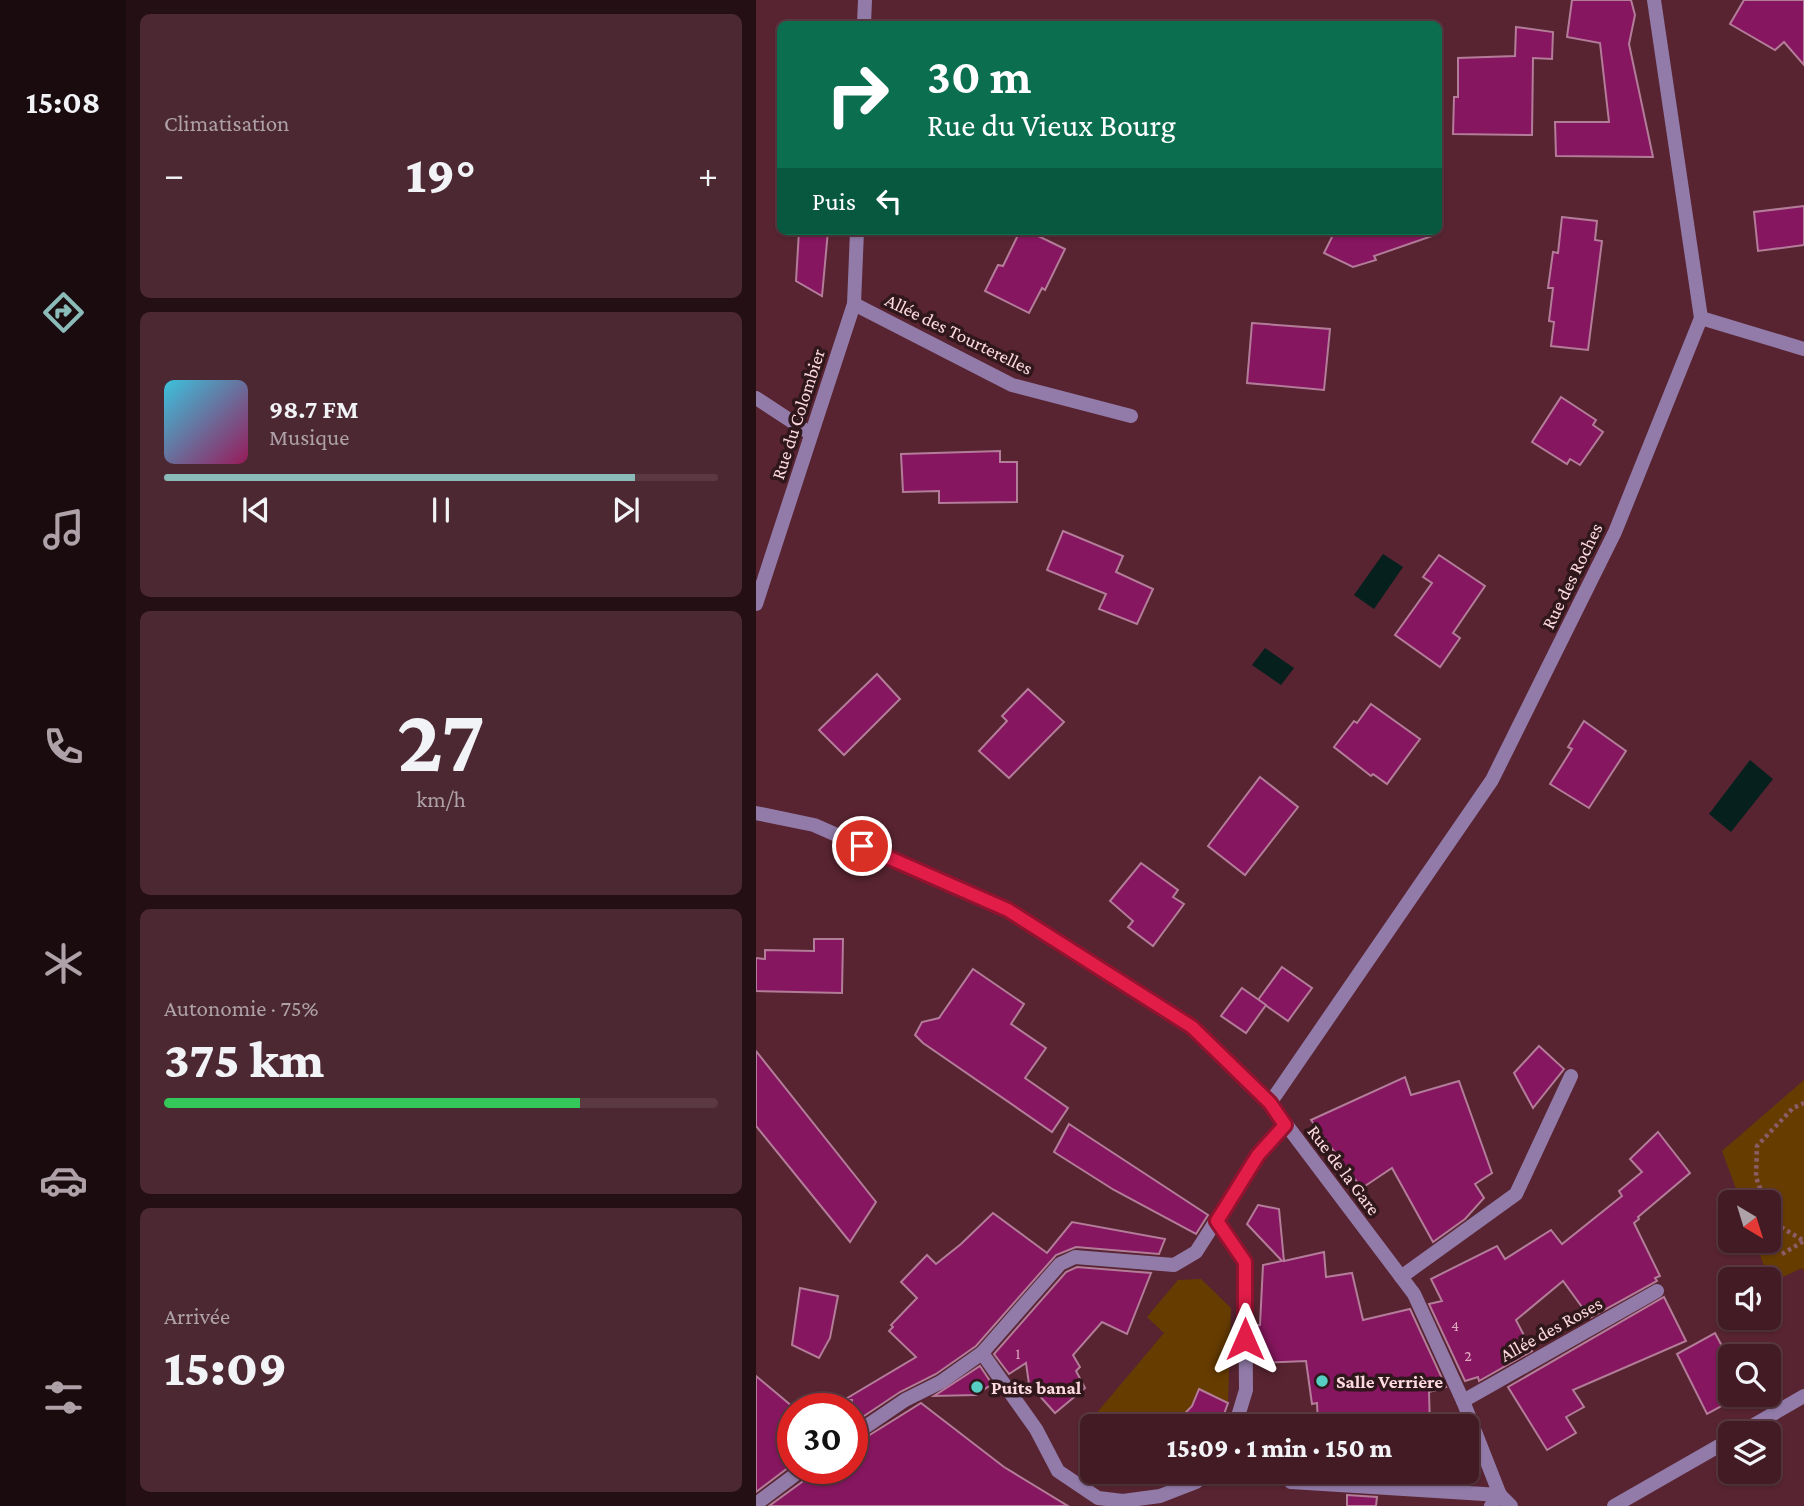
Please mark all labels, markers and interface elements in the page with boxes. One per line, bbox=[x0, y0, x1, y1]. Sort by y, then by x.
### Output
icon: right bbox=[812, 49, 903, 140]
text: 30 m bbox=[927, 49, 1032, 104]
text: 15:08 bbox=[26, 84, 100, 120]
text: Rue du Vieux Bourg bbox=[927, 107, 1176, 143]
text: Climatisation bbox=[164, 110, 289, 136]
text: 19° bbox=[406, 145, 476, 203]
text: − bbox=[164, 153, 184, 195]
text: + bbox=[698, 153, 718, 195]
icon: left bbox=[870, 182, 908, 220]
text: Puis bbox=[812, 187, 856, 216]
icon: directions bbox=[39, 288, 88, 337]
street label: Allée des Tourterelles bbox=[882, 289, 1036, 379]
street label: Rue du Colombier bbox=[767, 346, 829, 482]
text: 98.7 FM bbox=[269, 395, 359, 424]
text: Musique bbox=[269, 424, 349, 450]
icon: previous bbox=[237, 491, 275, 529]
icon: pause bbox=[422, 491, 460, 529]
icon: next bbox=[607, 491, 645, 529]
icon: music bbox=[39, 505, 88, 554]
street label: Rue des Roches bbox=[1537, 520, 1607, 632]
text: 27 bbox=[397, 689, 485, 791]
icon: phone bbox=[39, 722, 88, 771]
text: km/h bbox=[416, 786, 466, 812]
pin bbox=[832, 816, 892, 876]
icon: arrive bbox=[843, 827, 881, 865]
icon: climate bbox=[39, 939, 88, 988]
text: Autonomie · 75% bbox=[164, 995, 318, 1021]
text: 375 km bbox=[164, 1030, 324, 1088]
street label: Rue de la Gare bbox=[1303, 1121, 1385, 1219]
icon: car bbox=[39, 1156, 88, 1205]
north arrow bbox=[1718, 1190, 1782, 1253]
map controls bbox=[1718, 1190, 1781, 1484]
button: sound bbox=[1718, 1267, 1781, 1330]
street label: Allée des Roses bbox=[1496, 1292, 1606, 1366]
position arrow bbox=[1208, 1302, 1282, 1376]
text: Arrivée bbox=[164, 1303, 230, 1329]
house number: 4 bbox=[1451, 1317, 1459, 1334]
text: 15:09 bbox=[164, 1338, 287, 1396]
button: search bbox=[1718, 1344, 1781, 1407]
house number: 1 bbox=[1015, 1345, 1021, 1362]
house number: 2 bbox=[1464, 1347, 1472, 1364]
place label: Salle Verrière bbox=[1336, 1371, 1443, 1392]
icon: filters bbox=[39, 1373, 88, 1422]
marker: Salle Verrière bbox=[1314, 1373, 1330, 1389]
place label: Puits banal bbox=[991, 1377, 1082, 1398]
marker: Puits banal bbox=[969, 1379, 985, 1395]
speed limit sign: 30 bbox=[777, 1393, 868, 1484]
button: layers bbox=[1718, 1421, 1781, 1484]
text: 15:09 · 1 min · 150 m bbox=[1167, 1434, 1392, 1463]

